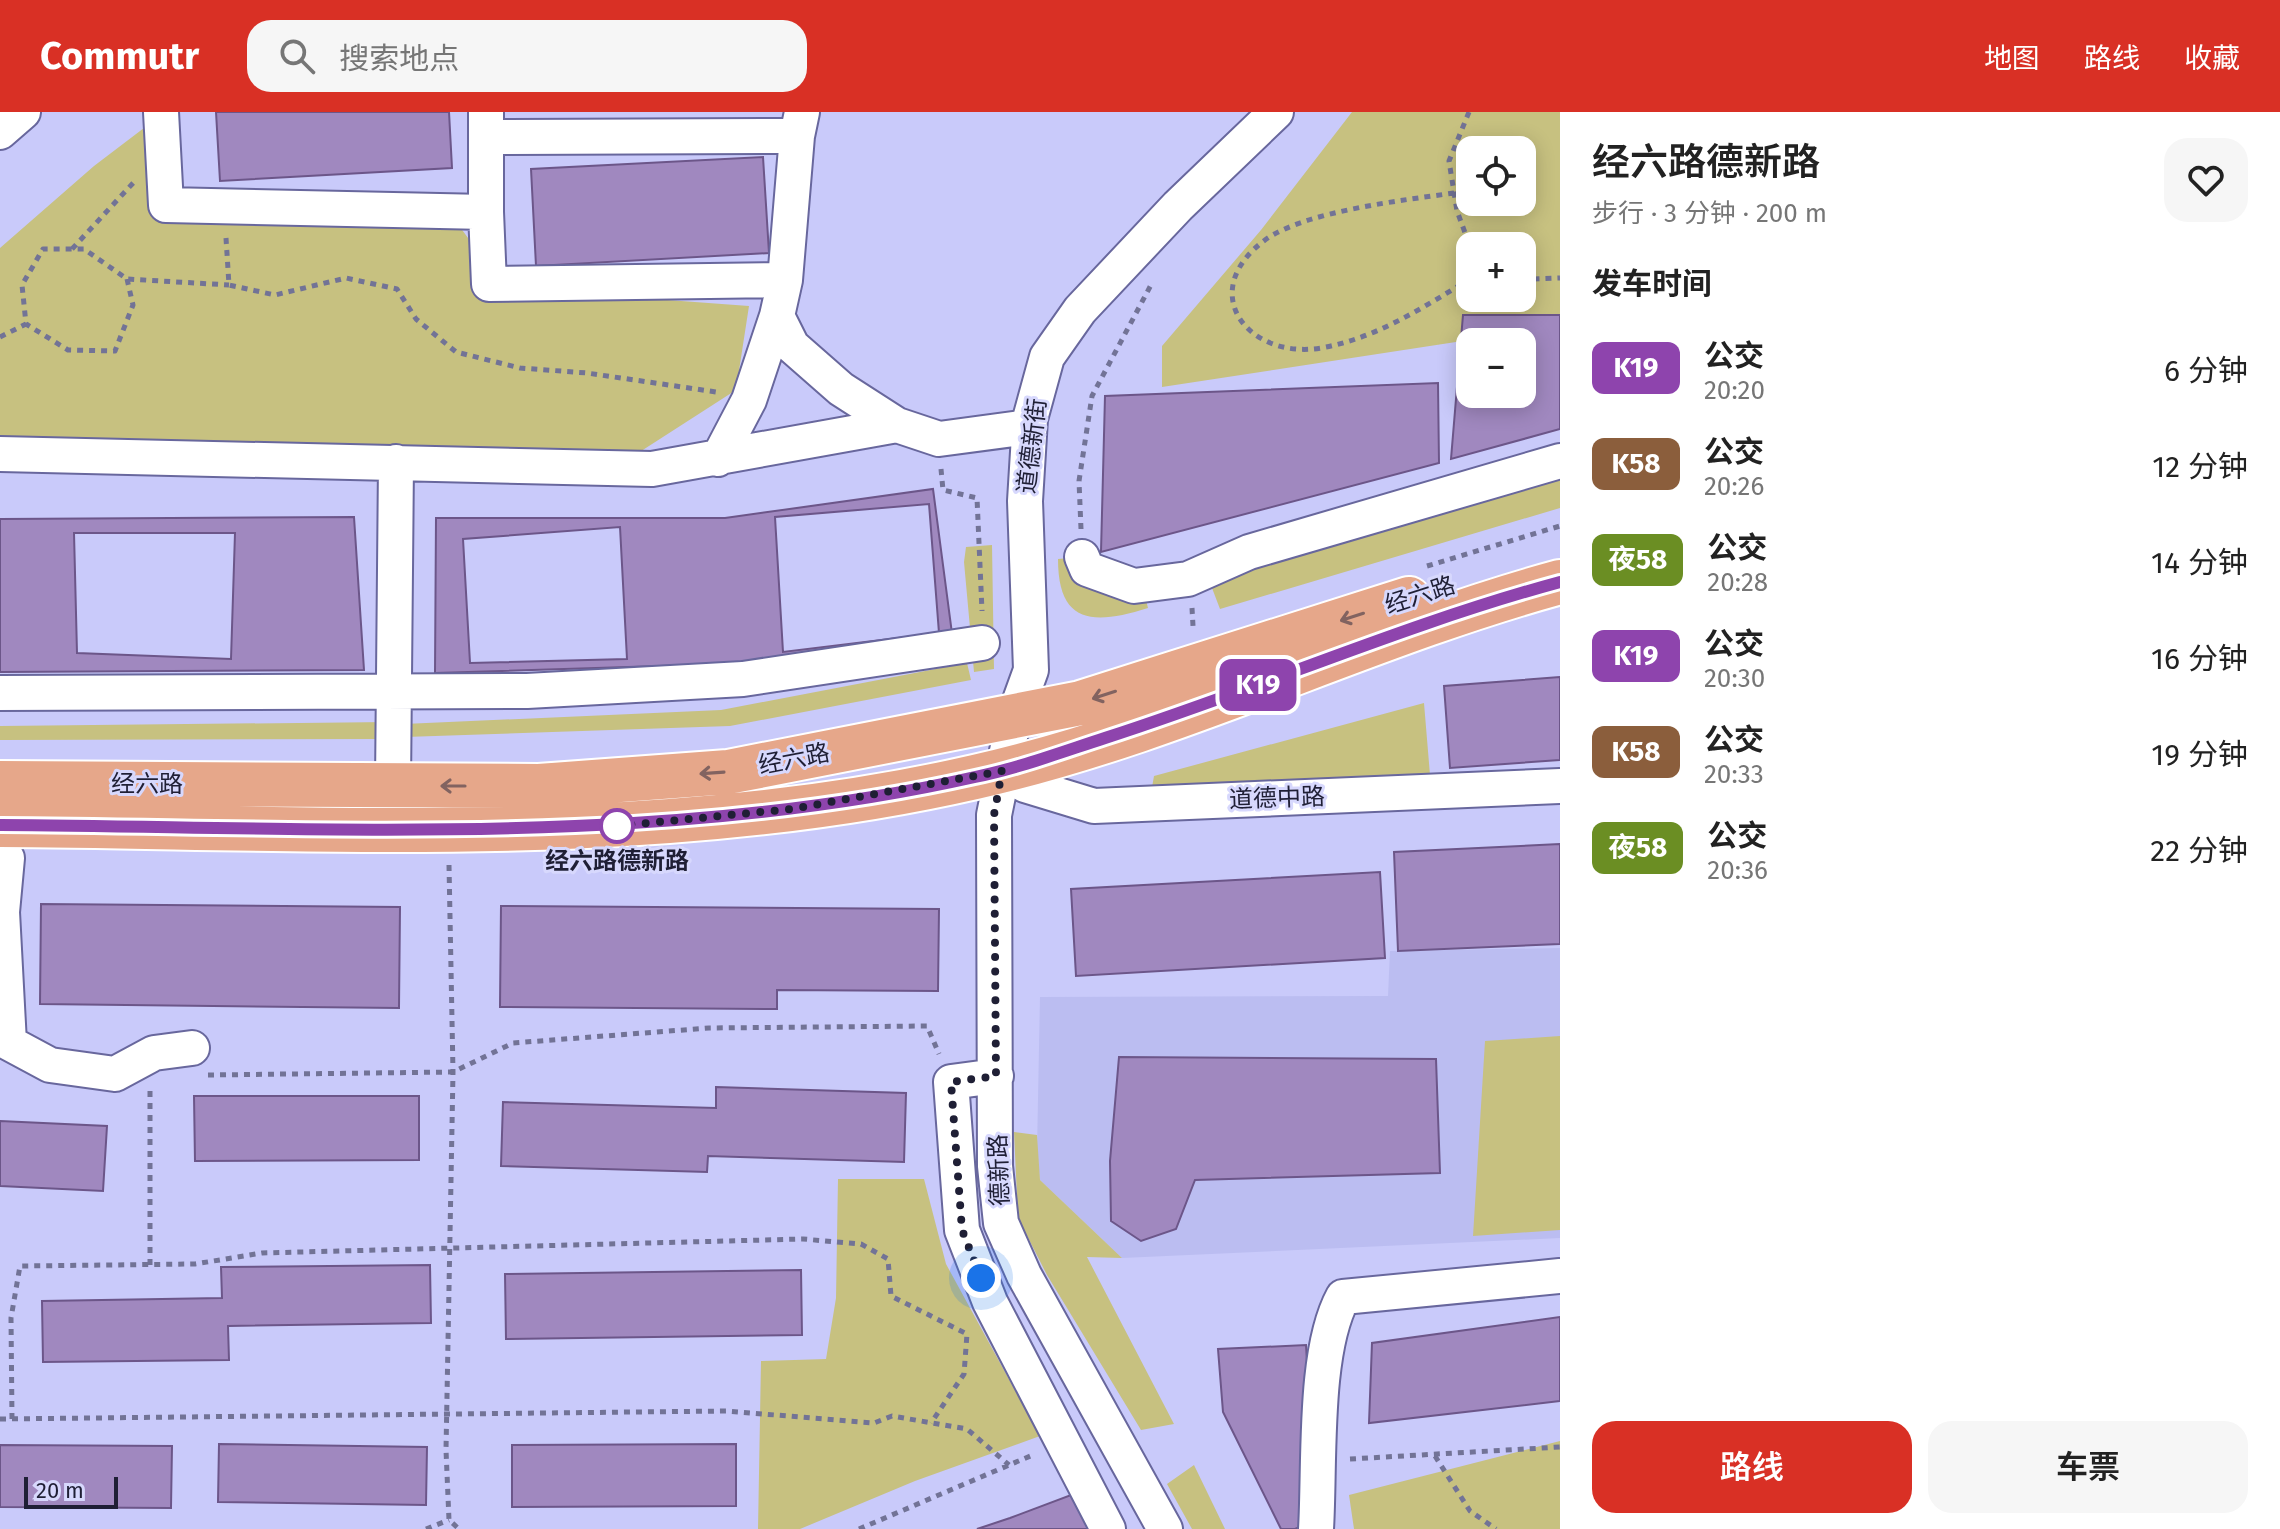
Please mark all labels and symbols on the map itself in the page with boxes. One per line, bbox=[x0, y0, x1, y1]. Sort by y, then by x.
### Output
street label: 道德新街 bbox=[1012, 397, 1052, 495]
street label: 经六路 bbox=[1381, 571, 1459, 619]
one-way arrow bbox=[1340, 610, 1365, 625]
line badge: K19 bbox=[1212, 659, 1304, 711]
one-way arrow bbox=[1092, 688, 1118, 703]
street label: 经六路 bbox=[756, 738, 832, 780]
one-way arrow bbox=[699, 766, 726, 781]
street label: 经六路 bbox=[111, 770, 183, 798]
one-way arrow bbox=[440, 778, 467, 793]
street label: 道德中路 bbox=[1229, 782, 1325, 814]
marker: 经六路德新路 bbox=[600, 809, 634, 843]
place label: 经六路德新路 bbox=[545, 847, 689, 875]
street label: 德新路 bbox=[984, 1134, 1014, 1206]
your location bbox=[961, 1258, 1001, 1298]
scale bar bbox=[24, 1473, 118, 1509]

